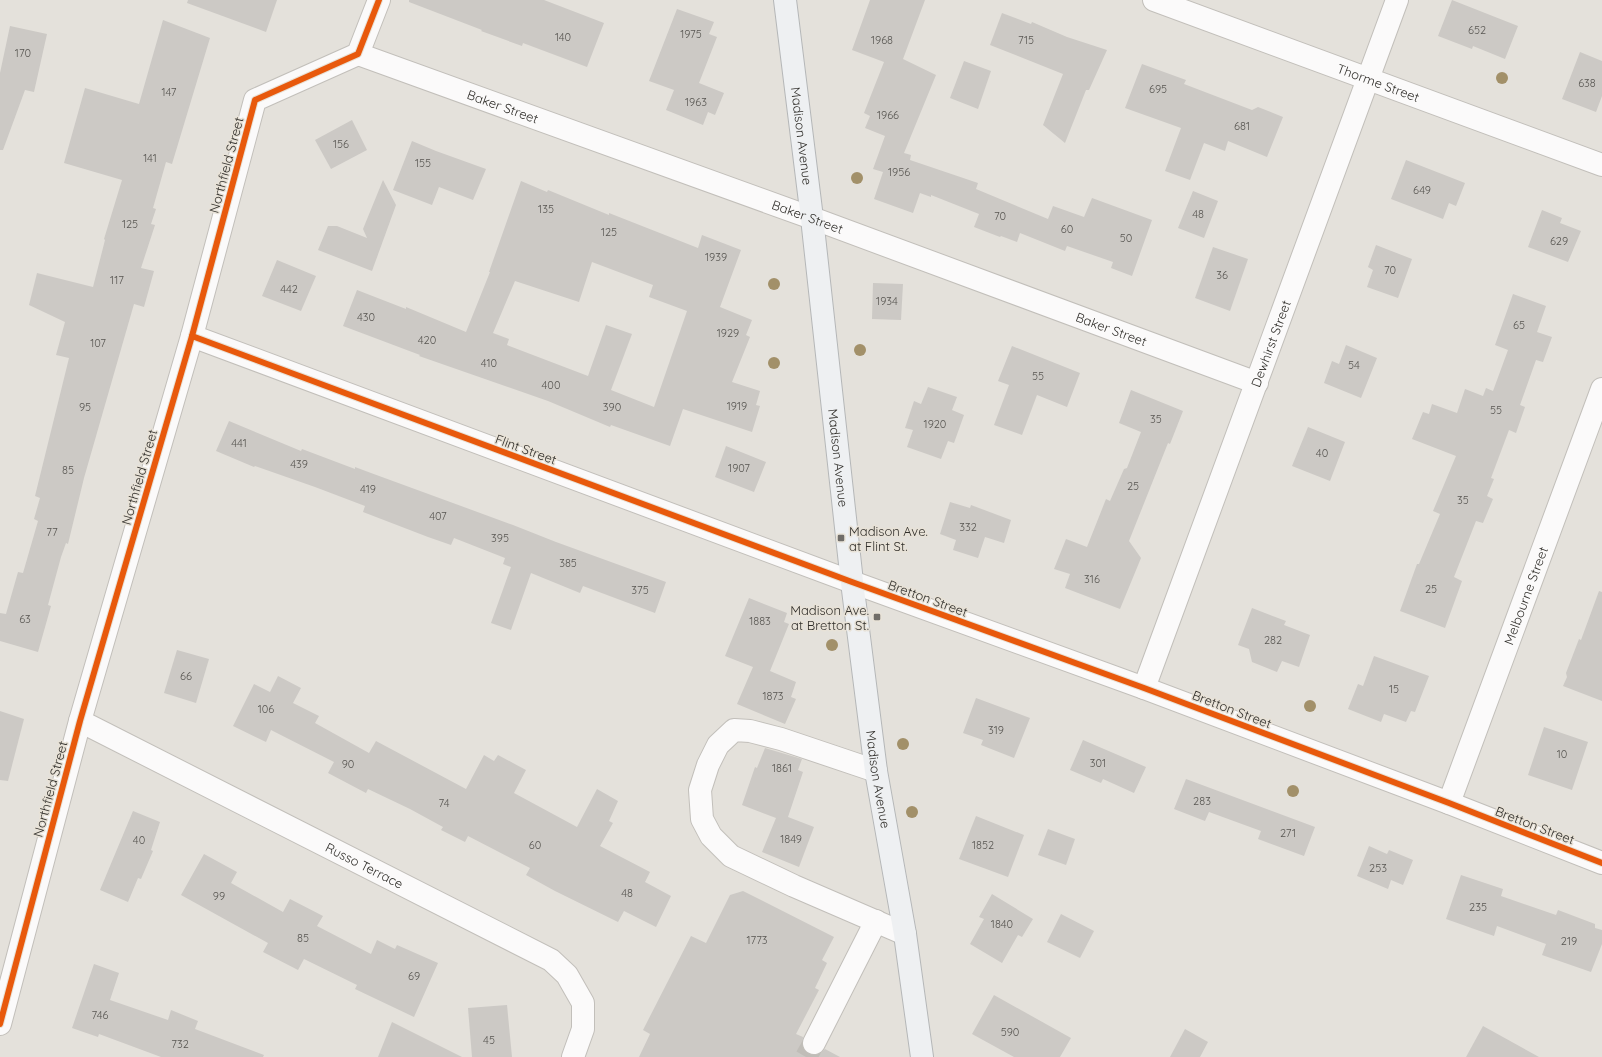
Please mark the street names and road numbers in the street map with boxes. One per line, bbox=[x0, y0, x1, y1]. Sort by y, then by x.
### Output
street label: Thorme Street bbox=[1335, 60, 1422, 105]
street label: Baker Street bbox=[465, 86, 541, 127]
street label: Madison Avenue bbox=[788, 86, 816, 186]
street label: Northfield Street bbox=[205, 115, 247, 215]
street label: Baker Street bbox=[770, 196, 845, 237]
street label: Dewhirst Street bbox=[1247, 298, 1294, 389]
street label: Baker Street bbox=[1074, 309, 1149, 349]
street label: Madison Avenue bbox=[825, 408, 852, 508]
street label: Northfield Street bbox=[118, 427, 160, 527]
street label: Flint Street bbox=[493, 431, 559, 467]
street label: Melbourne Street bbox=[1500, 544, 1551, 647]
street label: Bretton Street bbox=[886, 576, 970, 620]
street label: Bretton Street bbox=[1190, 687, 1274, 731]
street label: Madison Avenue bbox=[863, 729, 894, 830]
street label: Northfield Street bbox=[29, 739, 71, 839]
street label: Bretton Street bbox=[1493, 803, 1577, 847]
street label: Russo Terrace bbox=[323, 839, 406, 892]

